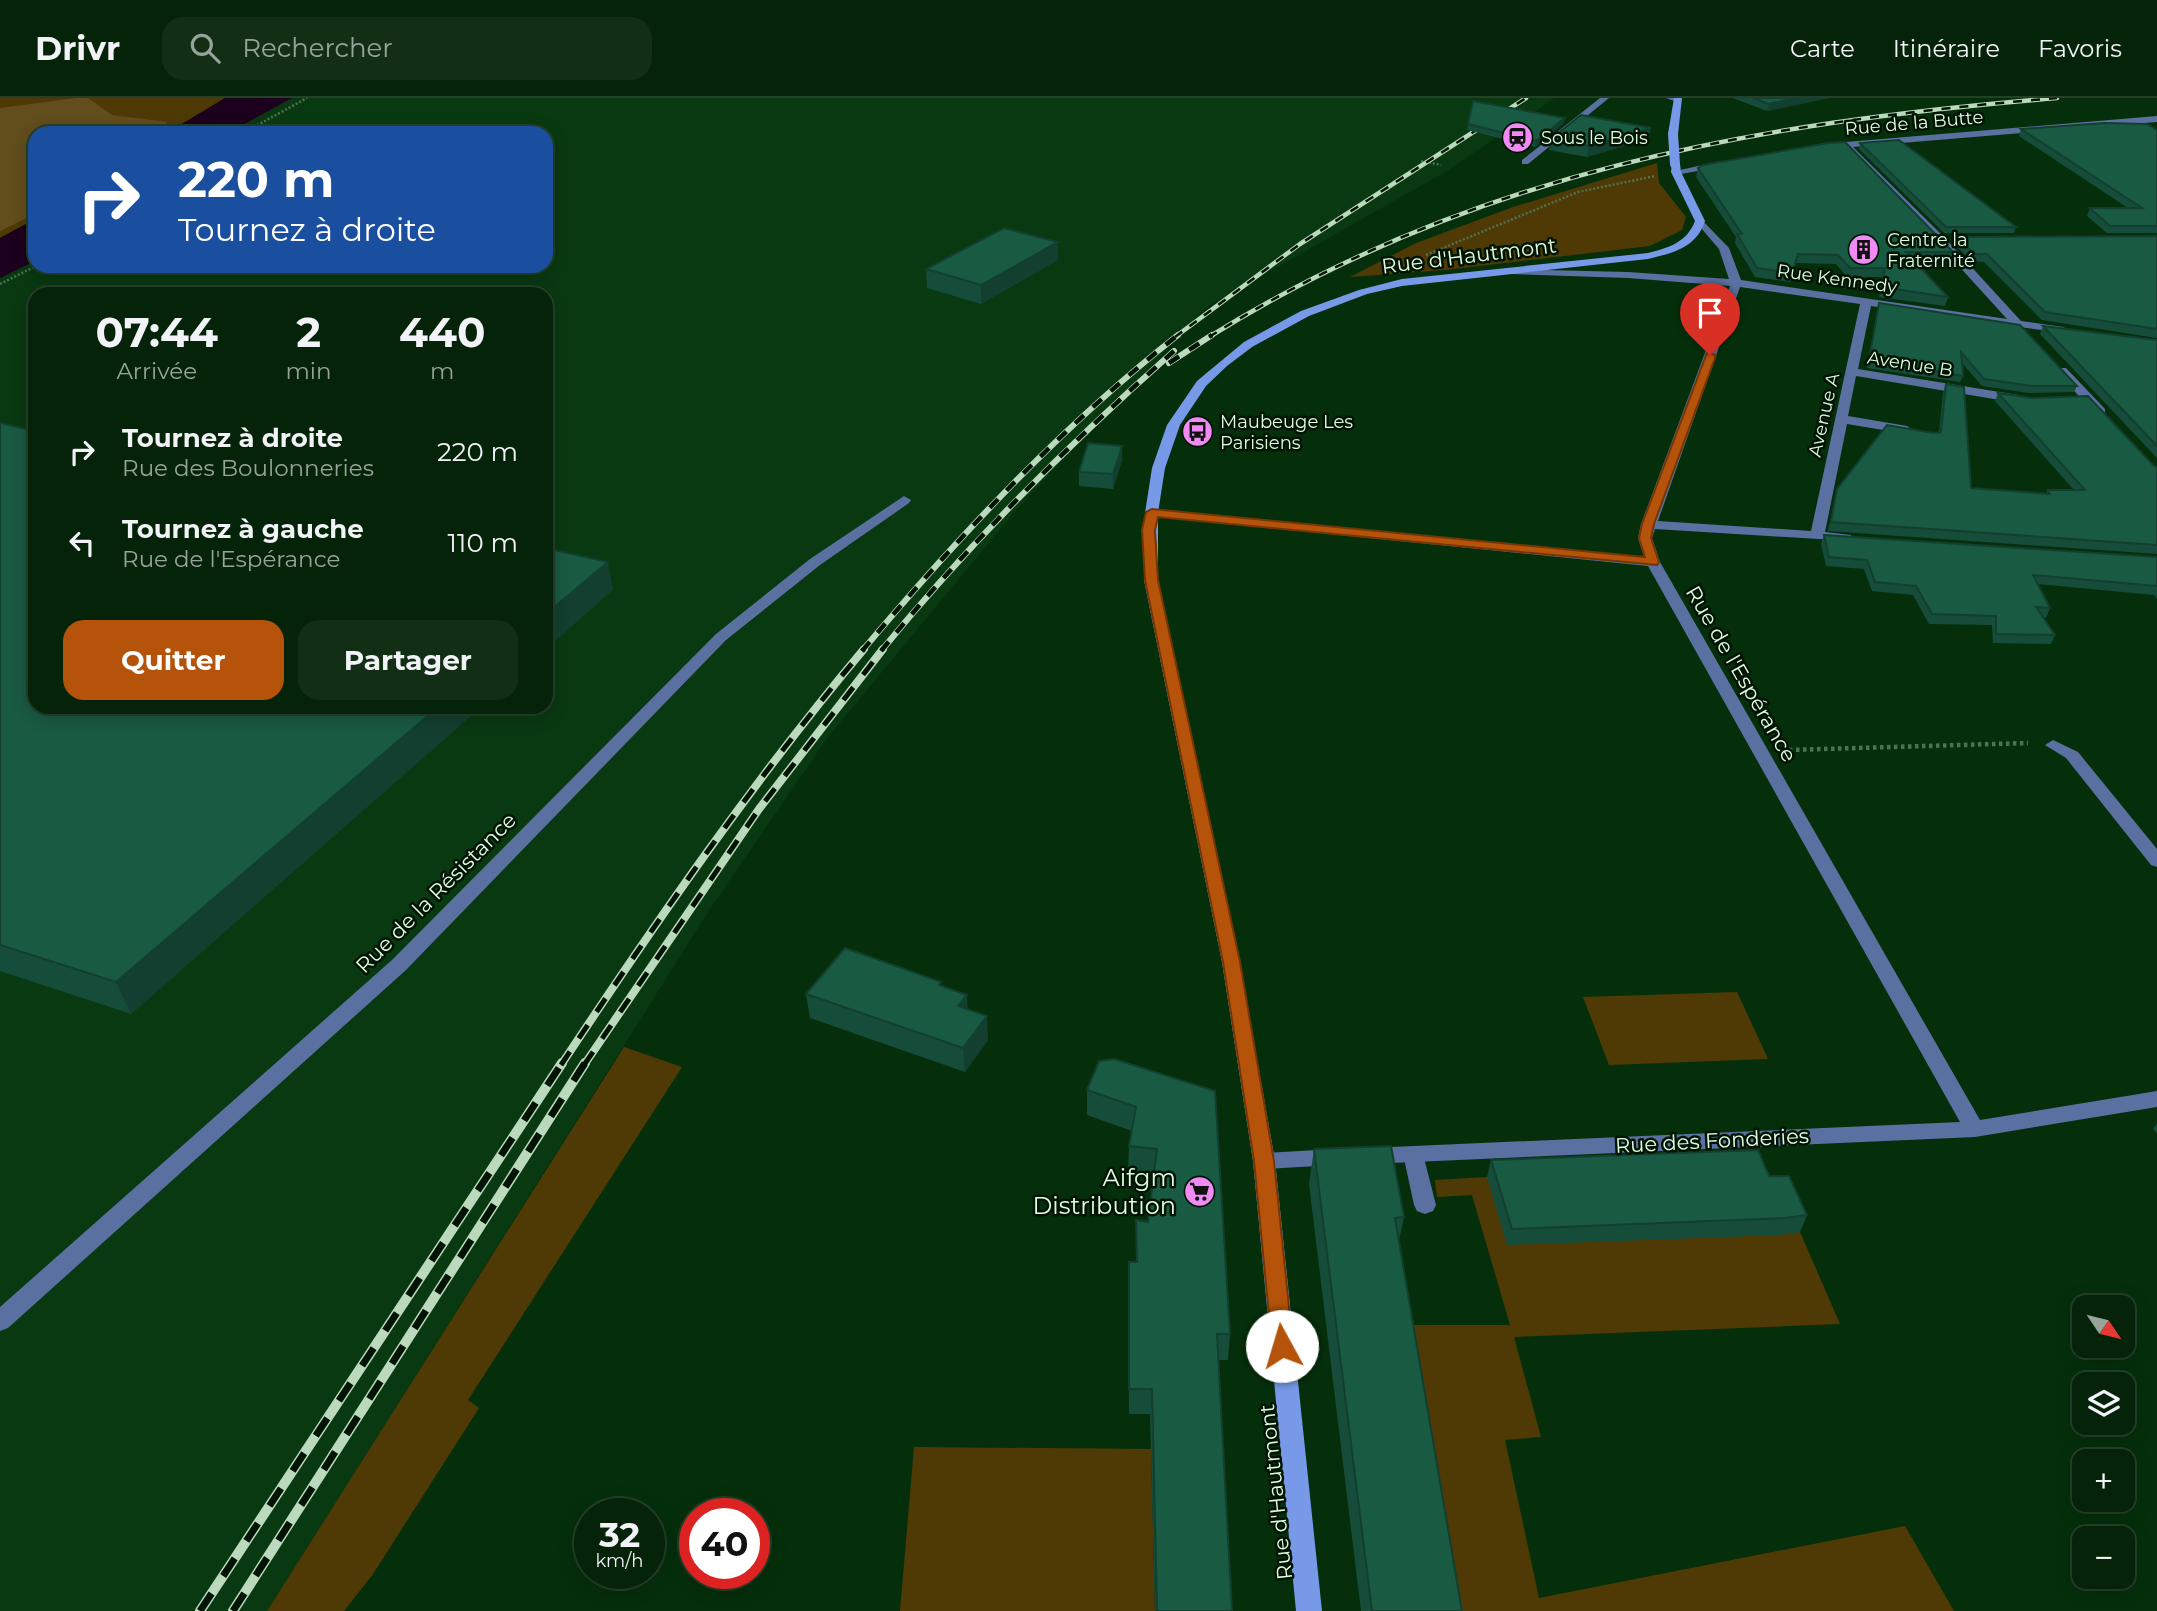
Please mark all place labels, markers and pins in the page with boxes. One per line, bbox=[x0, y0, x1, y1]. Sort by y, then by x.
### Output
station icon: Sous le Bois bbox=[1501, 121, 1535, 155]
place label: Sous le Bois bbox=[1541, 127, 1648, 149]
place label: Centre la Fraternité bbox=[1887, 229, 1975, 272]
building icon: Centre la Fraternité bbox=[1847, 233, 1881, 267]
pin bbox=[1680, 283, 1740, 355]
place label: Maubeuge Les Parisiens bbox=[1220, 411, 1353, 454]
bus stop icon: Maubeuge Les Parisiens bbox=[1180, 415, 1214, 449]
place label: Aifgm Distribution bbox=[1032, 1163, 1176, 1220]
supermarket icon: Aifgm Distribution bbox=[1182, 1175, 1216, 1209]

